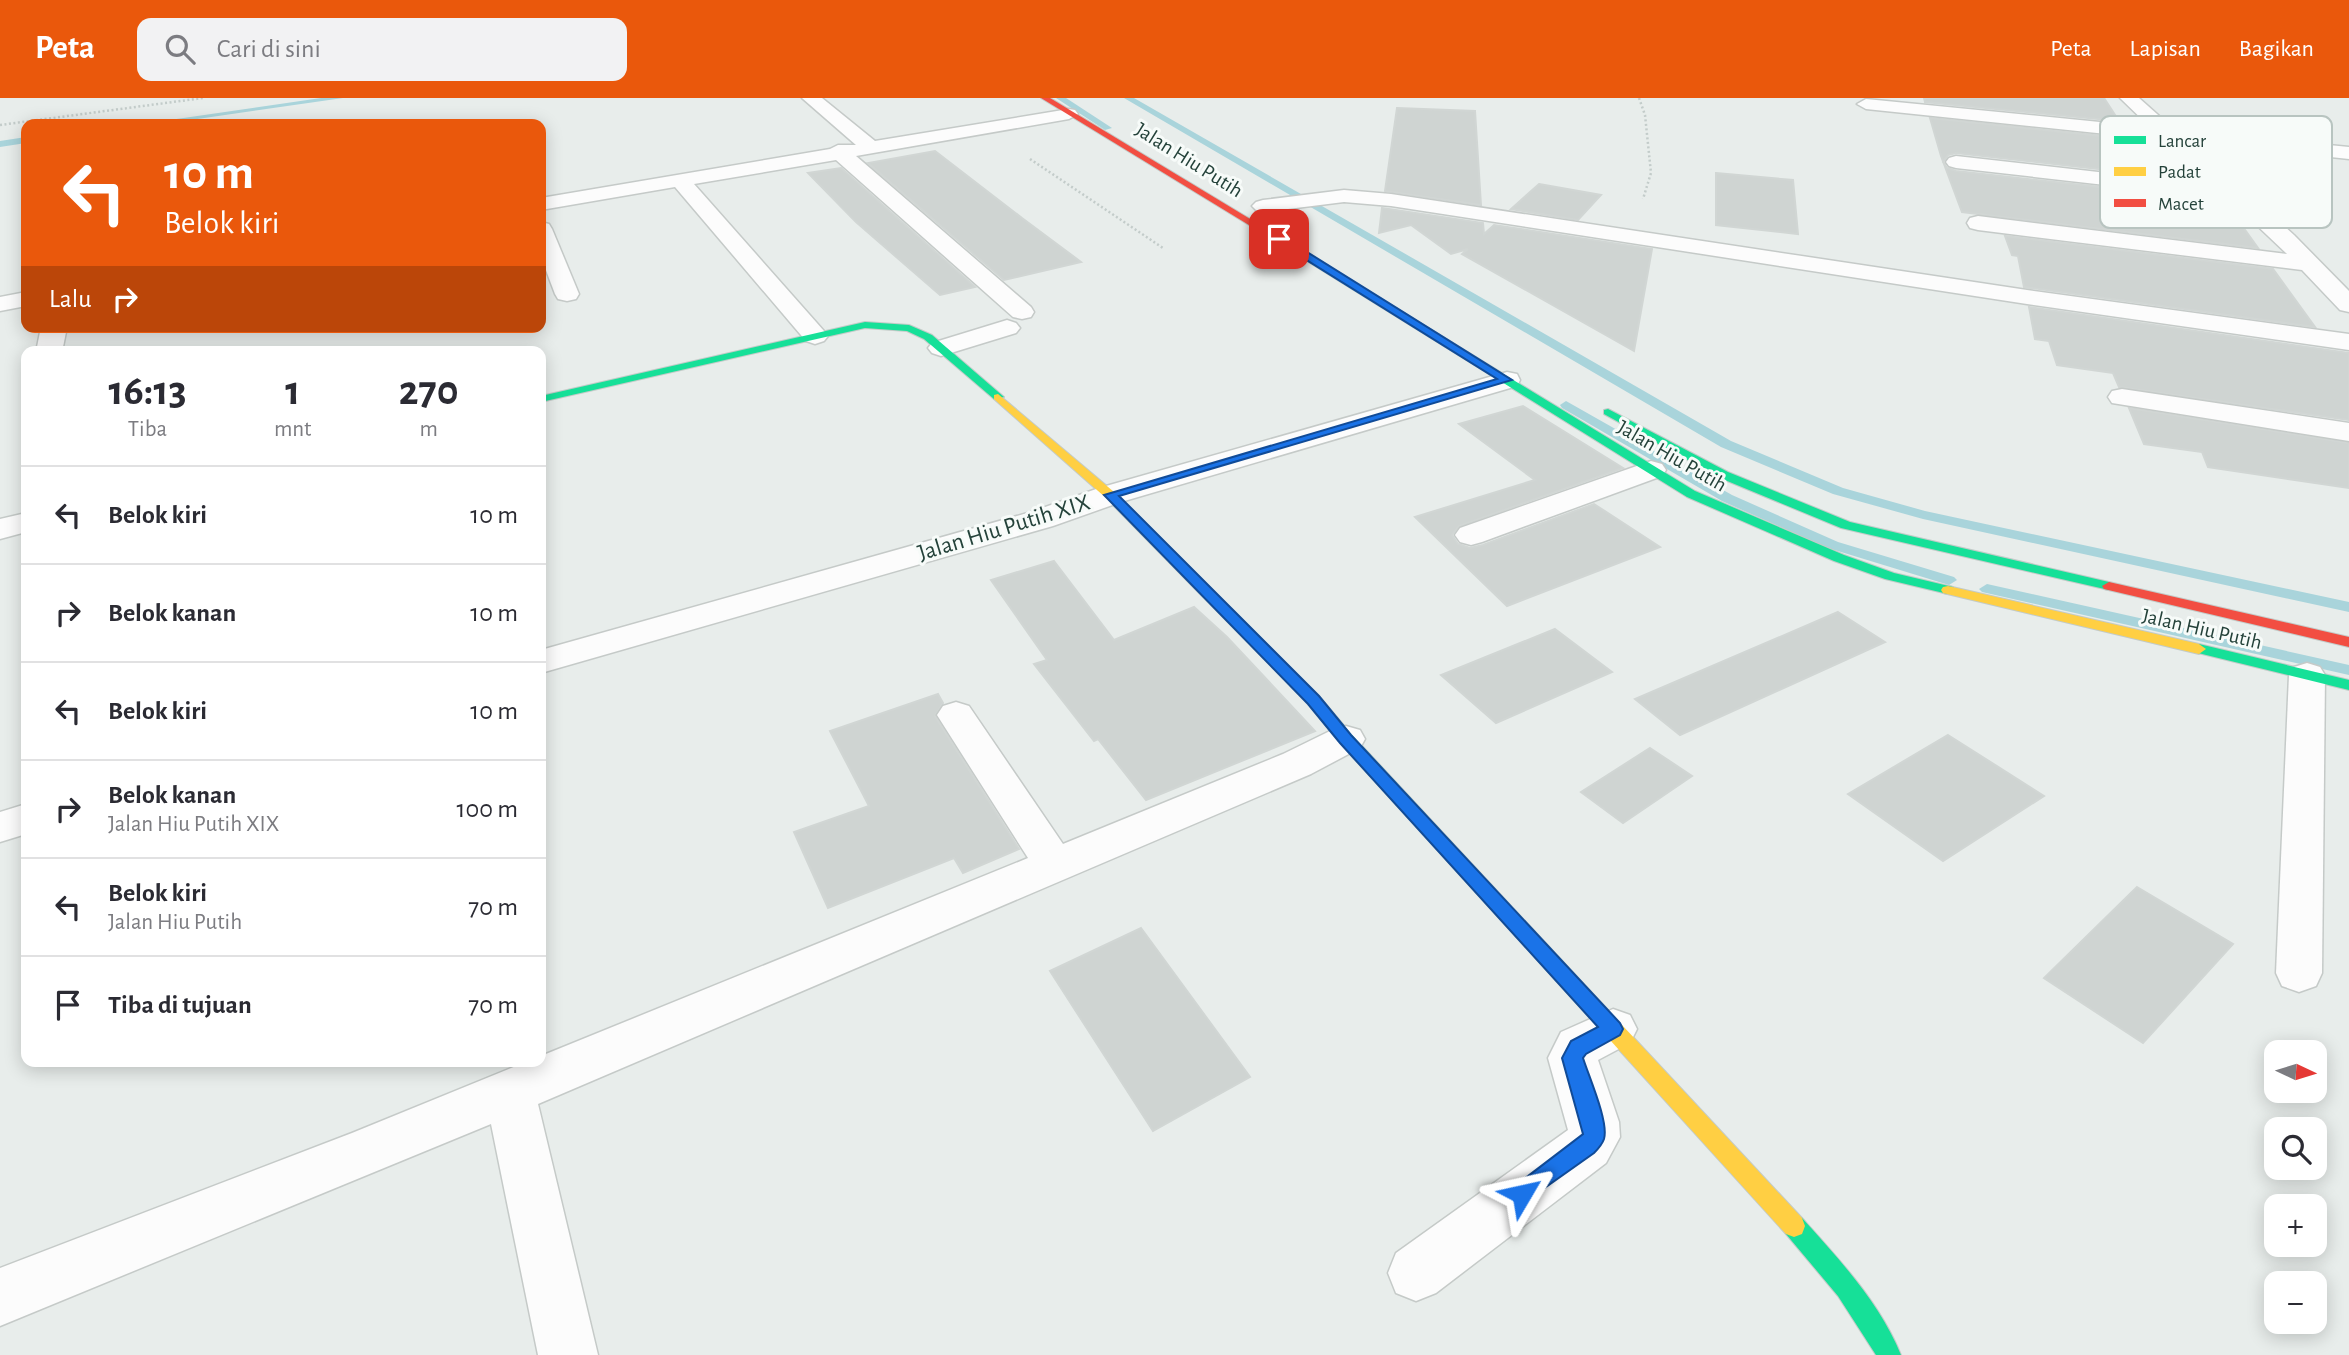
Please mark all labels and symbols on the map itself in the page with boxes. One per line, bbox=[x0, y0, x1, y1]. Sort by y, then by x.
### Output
legend bbox=[2100, 116, 2332, 228]
street label: Jalan Hiu Putih bbox=[1132, 119, 1246, 201]
text: Lancar bbox=[2158, 132, 2206, 151]
text: Padat bbox=[2158, 163, 2201, 182]
text: Macet bbox=[2158, 195, 2204, 214]
pin bbox=[1249, 209, 1309, 269]
street label: Jalan Hiu Putih bbox=[1614, 416, 1730, 496]
street label: Jalan Hiu Putih XIX bbox=[915, 490, 1093, 566]
street label: Jalan Hiu Putih bbox=[2140, 605, 2264, 653]
north arrow bbox=[2264, 1040, 2328, 1102]
position arrow bbox=[1485, 1157, 1559, 1231]

